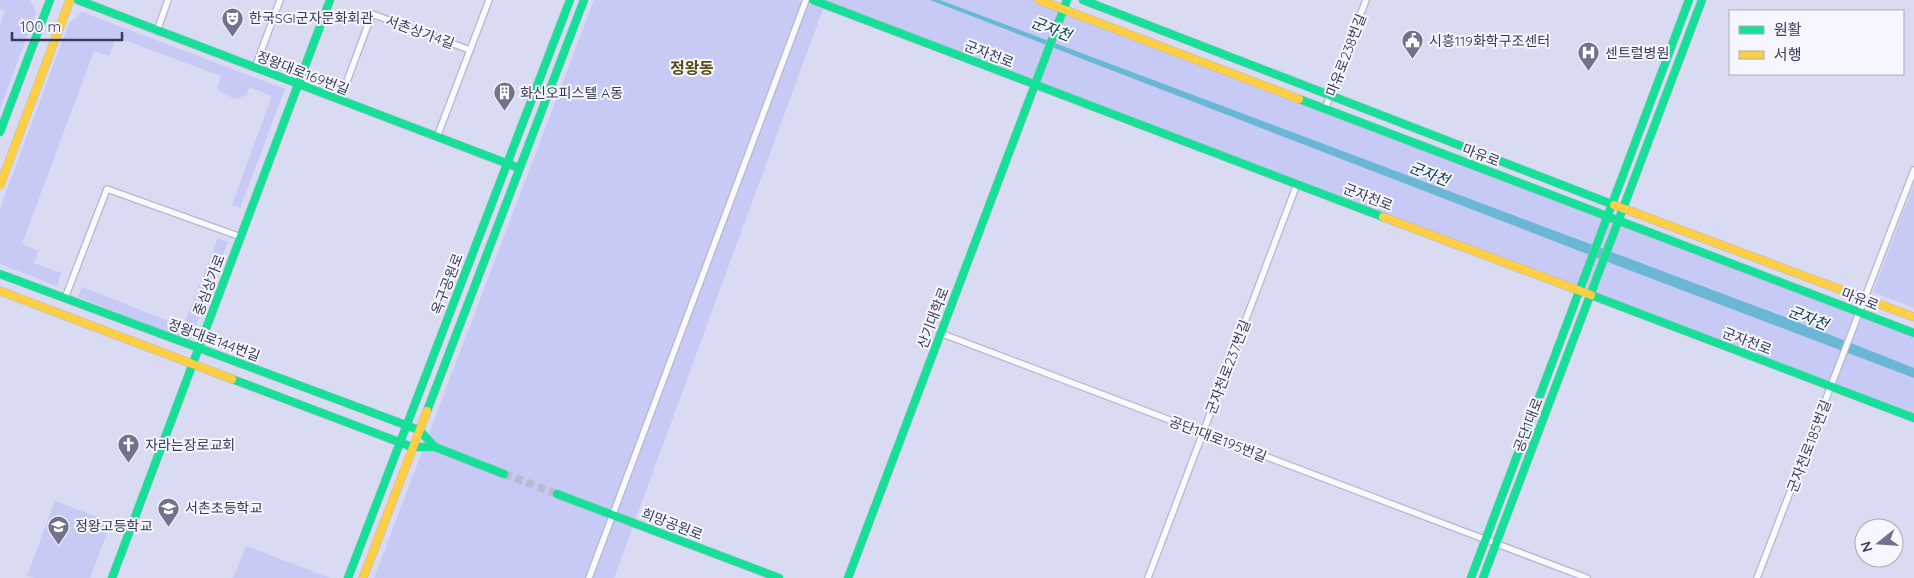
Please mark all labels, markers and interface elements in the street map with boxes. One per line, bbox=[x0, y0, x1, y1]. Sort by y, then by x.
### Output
theatre icon: 한국SGI군자문화회관 bbox=[221, 6, 245, 37]
place label: 한국SGI군자문화회관 bbox=[249, 9, 373, 27]
scale bar bbox=[12, 10, 122, 42]
legend bbox=[1729, 10, 1904, 75]
street label: 서촌상가4길 bbox=[383, 11, 457, 53]
street label: 마유로238번길 bbox=[1322, 11, 1370, 99]
water label: 군자천 bbox=[1028, 12, 1076, 46]
text: 100 m bbox=[20, 17, 61, 36]
text: 원활 bbox=[1774, 20, 1802, 39]
public building icon: 시흥119화학구조센터 bbox=[1401, 29, 1425, 60]
place label: 시흥119화학구조센터 bbox=[1429, 32, 1550, 50]
street label: 군자천로 bbox=[962, 36, 1016, 72]
hospital icon: 센트럴병원 bbox=[1577, 41, 1601, 72]
place label: 센트럴병원 bbox=[1605, 44, 1669, 62]
text: 서행 bbox=[1774, 45, 1802, 64]
street label: 정왕대로169번길 bbox=[254, 47, 352, 99]
district label: 정왕동 bbox=[670, 58, 714, 78]
building icon: 화신오피스텔 A동 bbox=[492, 81, 516, 112]
place label: 화신오피스텔 A동 bbox=[520, 84, 623, 102]
street label: 마유로 bbox=[1460, 140, 1502, 170]
water label: 군자천 bbox=[1406, 157, 1454, 191]
street label: 군자천로 bbox=[1341, 179, 1395, 215]
street label: 옥구공원로 bbox=[427, 251, 467, 317]
street label: 중심상가로 bbox=[189, 252, 229, 318]
street label: 마유로 bbox=[1839, 284, 1881, 314]
street label: 산기대학로 bbox=[913, 285, 953, 351]
water label: 군자천 bbox=[1785, 301, 1833, 335]
street label: 정왕대로144번길 bbox=[165, 315, 263, 365]
street label: 군자천로237번길 bbox=[1202, 317, 1254, 417]
street label: 군자천로 bbox=[1720, 323, 1774, 359]
street label: 공단1대로 bbox=[1509, 395, 1547, 455]
street label: 군자천로185번길 bbox=[1783, 397, 1835, 495]
street label: 공단1대로195번길 bbox=[1167, 412, 1269, 466]
church icon: 자라는장로교회 bbox=[117, 433, 141, 464]
place label: 자라는장로교회 bbox=[145, 436, 235, 454]
school or university icon: 서촌초등학교 bbox=[157, 496, 181, 527]
place label: 서촌초등학교 bbox=[185, 499, 262, 517]
street label: 희망공원로 bbox=[639, 504, 705, 544]
school or university icon: 정왕고등학교 bbox=[47, 514, 71, 545]
place label: 정왕고등학교 bbox=[75, 517, 152, 535]
north arrow bbox=[1854, 518, 1904, 568]
text: N bbox=[1856, 539, 1877, 554]

